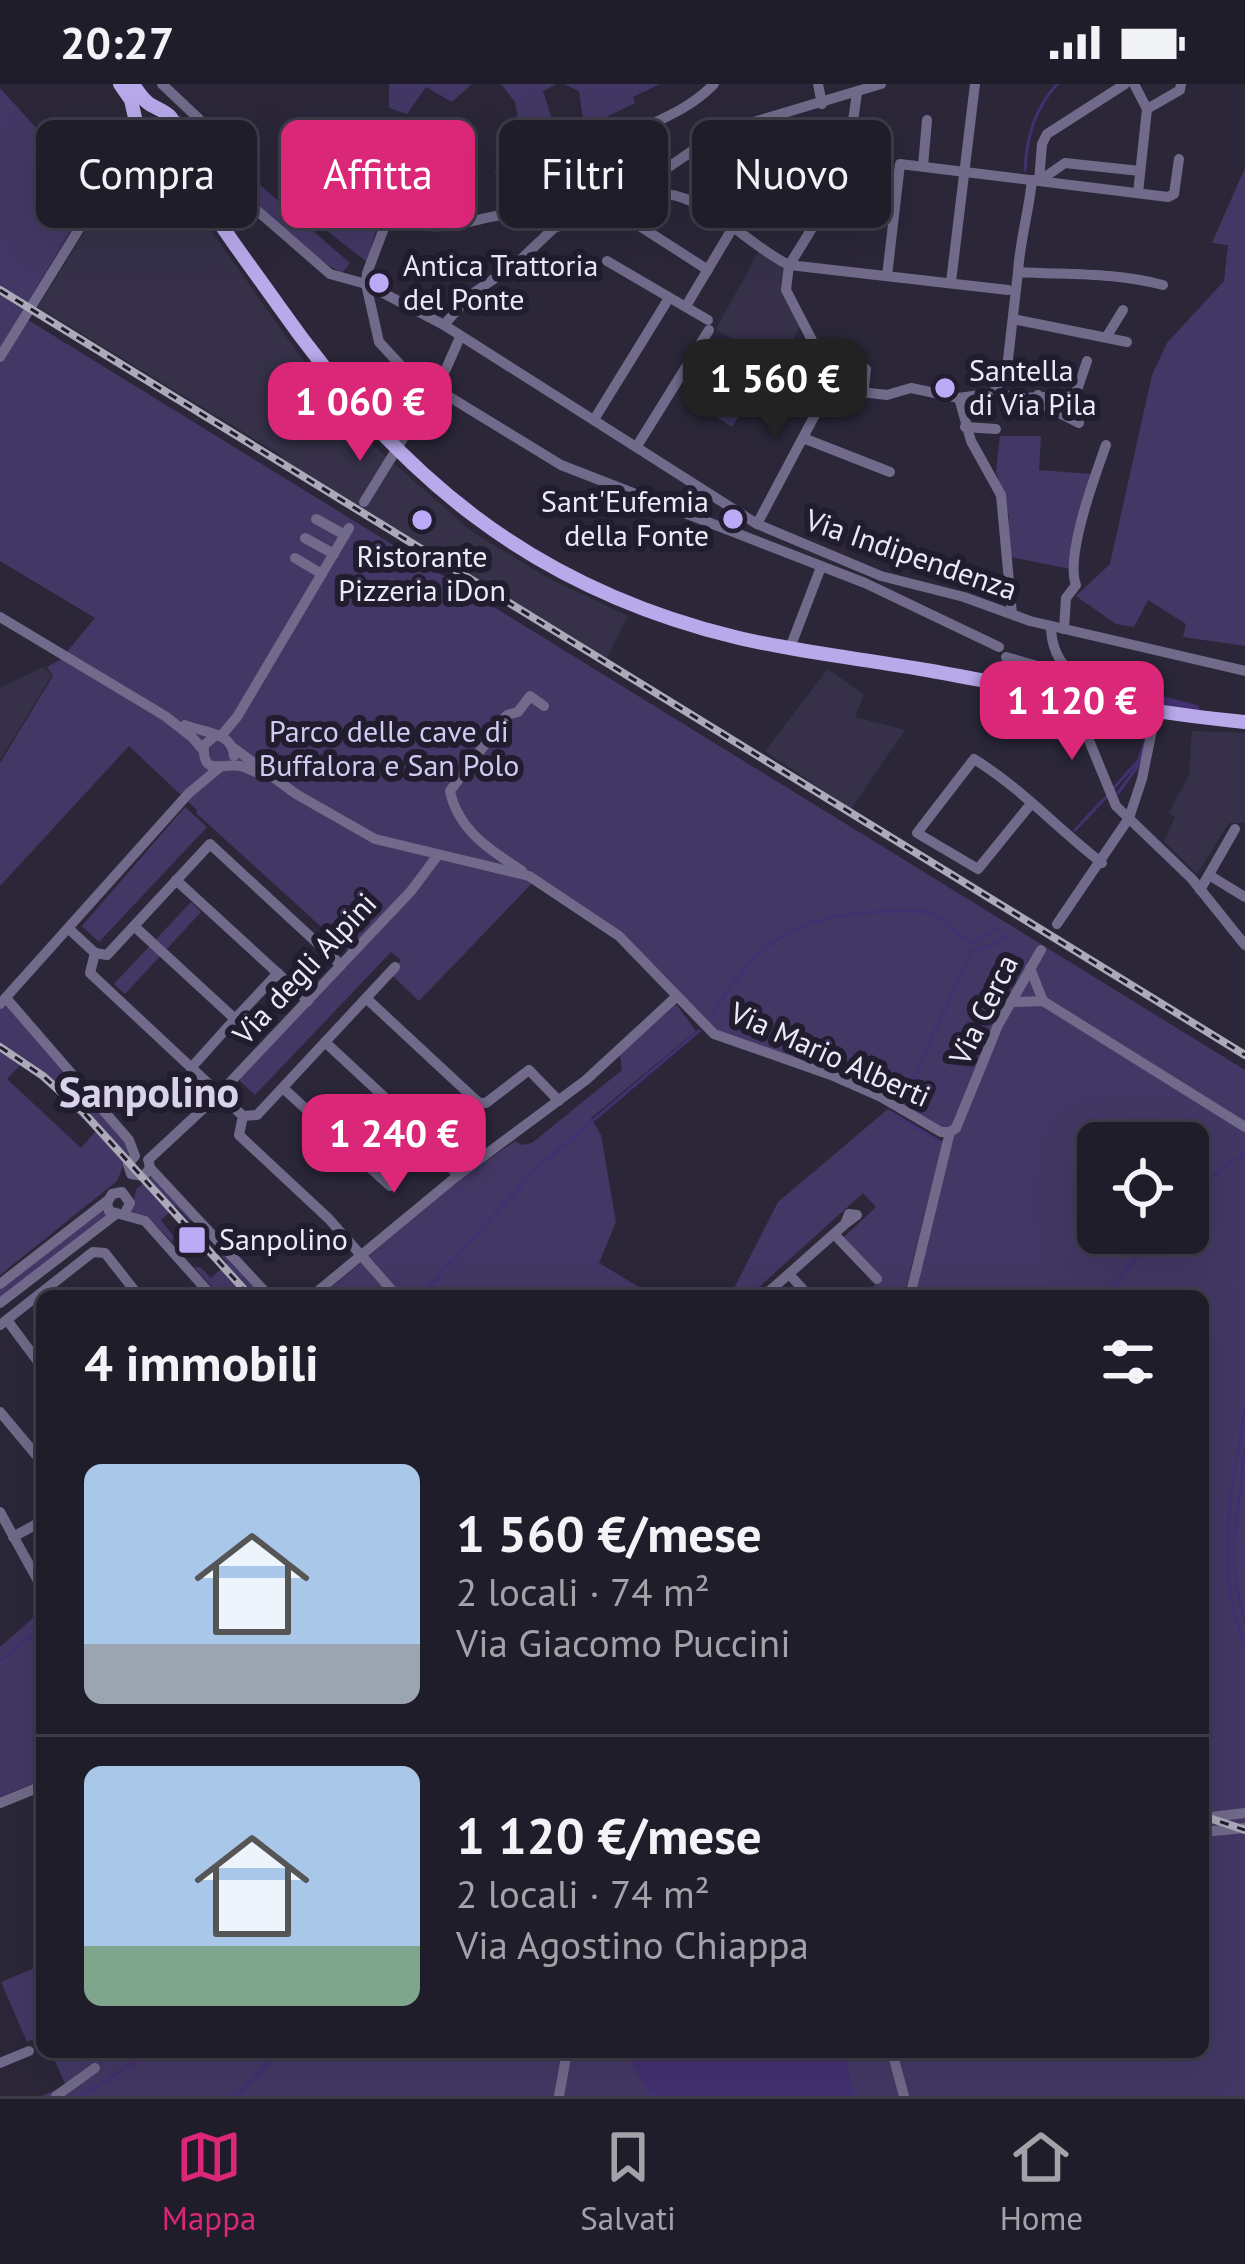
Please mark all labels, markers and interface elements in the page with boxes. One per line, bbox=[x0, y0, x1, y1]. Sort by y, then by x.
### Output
text: 20:27 bbox=[60, 13, 174, 71]
chip: Compra bbox=[36, 120, 257, 228]
chip: Affitta bbox=[281, 120, 475, 228]
chip: Filtri bbox=[499, 120, 668, 228]
chip: Nuovo bbox=[692, 120, 891, 228]
place label: Antica Trattoria del Ponte bbox=[403, 245, 598, 318]
marker: Antica Trattoria del Ponte bbox=[366, 270, 392, 296]
pin: 1 560 € bbox=[664, 339, 886, 441]
place label: Santella di Via Pila bbox=[969, 350, 1097, 423]
text: 1 560 € bbox=[710, 352, 840, 403]
pin: 1 060 € bbox=[249, 362, 471, 464]
text: 1 060 € bbox=[295, 375, 425, 426]
marker: Santella di Via Pila bbox=[932, 375, 958, 401]
place label: Sant'Eufemia della Fonte bbox=[541, 481, 709, 554]
street label: Via Indipendenza bbox=[800, 499, 1022, 608]
marker: Sant'Eufemia della Fonte bbox=[720, 506, 746, 532]
marker: Ristorante Pizzeria iDon bbox=[409, 507, 435, 533]
place label: Ristorante Pizzeria iDon bbox=[338, 536, 506, 609]
pin: 1 120 € bbox=[961, 661, 1183, 763]
text: 1 120 € bbox=[1007, 674, 1137, 725]
park label: Parco delle cave di Buffalora e San Polo bbox=[259, 711, 519, 784]
street label: Via degli Alpini bbox=[223, 884, 384, 1053]
street label: Via Cerca bbox=[939, 948, 1026, 1072]
street label: Via Mario Alberti bbox=[724, 992, 937, 1115]
district label: Sanpolino bbox=[59, 1064, 239, 1119]
pin: 1 240 € bbox=[283, 1094, 505, 1196]
text: 1 240 € bbox=[329, 1107, 459, 1158]
map controls bbox=[1077, 1122, 1209, 1254]
button: locate bbox=[1077, 1122, 1209, 1254]
place label: Sanpolino bbox=[219, 1219, 348, 1258]
marker: Sanpolino bbox=[176, 1224, 208, 1256]
text: 4 immobili bbox=[84, 1329, 319, 1395]
icon: filters bbox=[1095, 1329, 1161, 1395]
text: 1 560 €/mese bbox=[456, 1500, 762, 1566]
icon: home bbox=[180, 1512, 324, 1656]
text: 2 locali · 74 m² bbox=[456, 1566, 710, 1617]
text: Via Giacomo Puccini bbox=[456, 1617, 791, 1668]
text: 1 120 €/mese bbox=[456, 1802, 762, 1868]
icon: home bbox=[180, 1814, 324, 1958]
text: 2 locali · 74 m² bbox=[456, 1868, 710, 1919]
text: Via Agostino Chiappa bbox=[456, 1919, 809, 1970]
tab: Mappa bbox=[162, 2124, 256, 2239]
tab: Salvati bbox=[580, 2124, 676, 2239]
tab: Home bbox=[1000, 2124, 1083, 2239]

